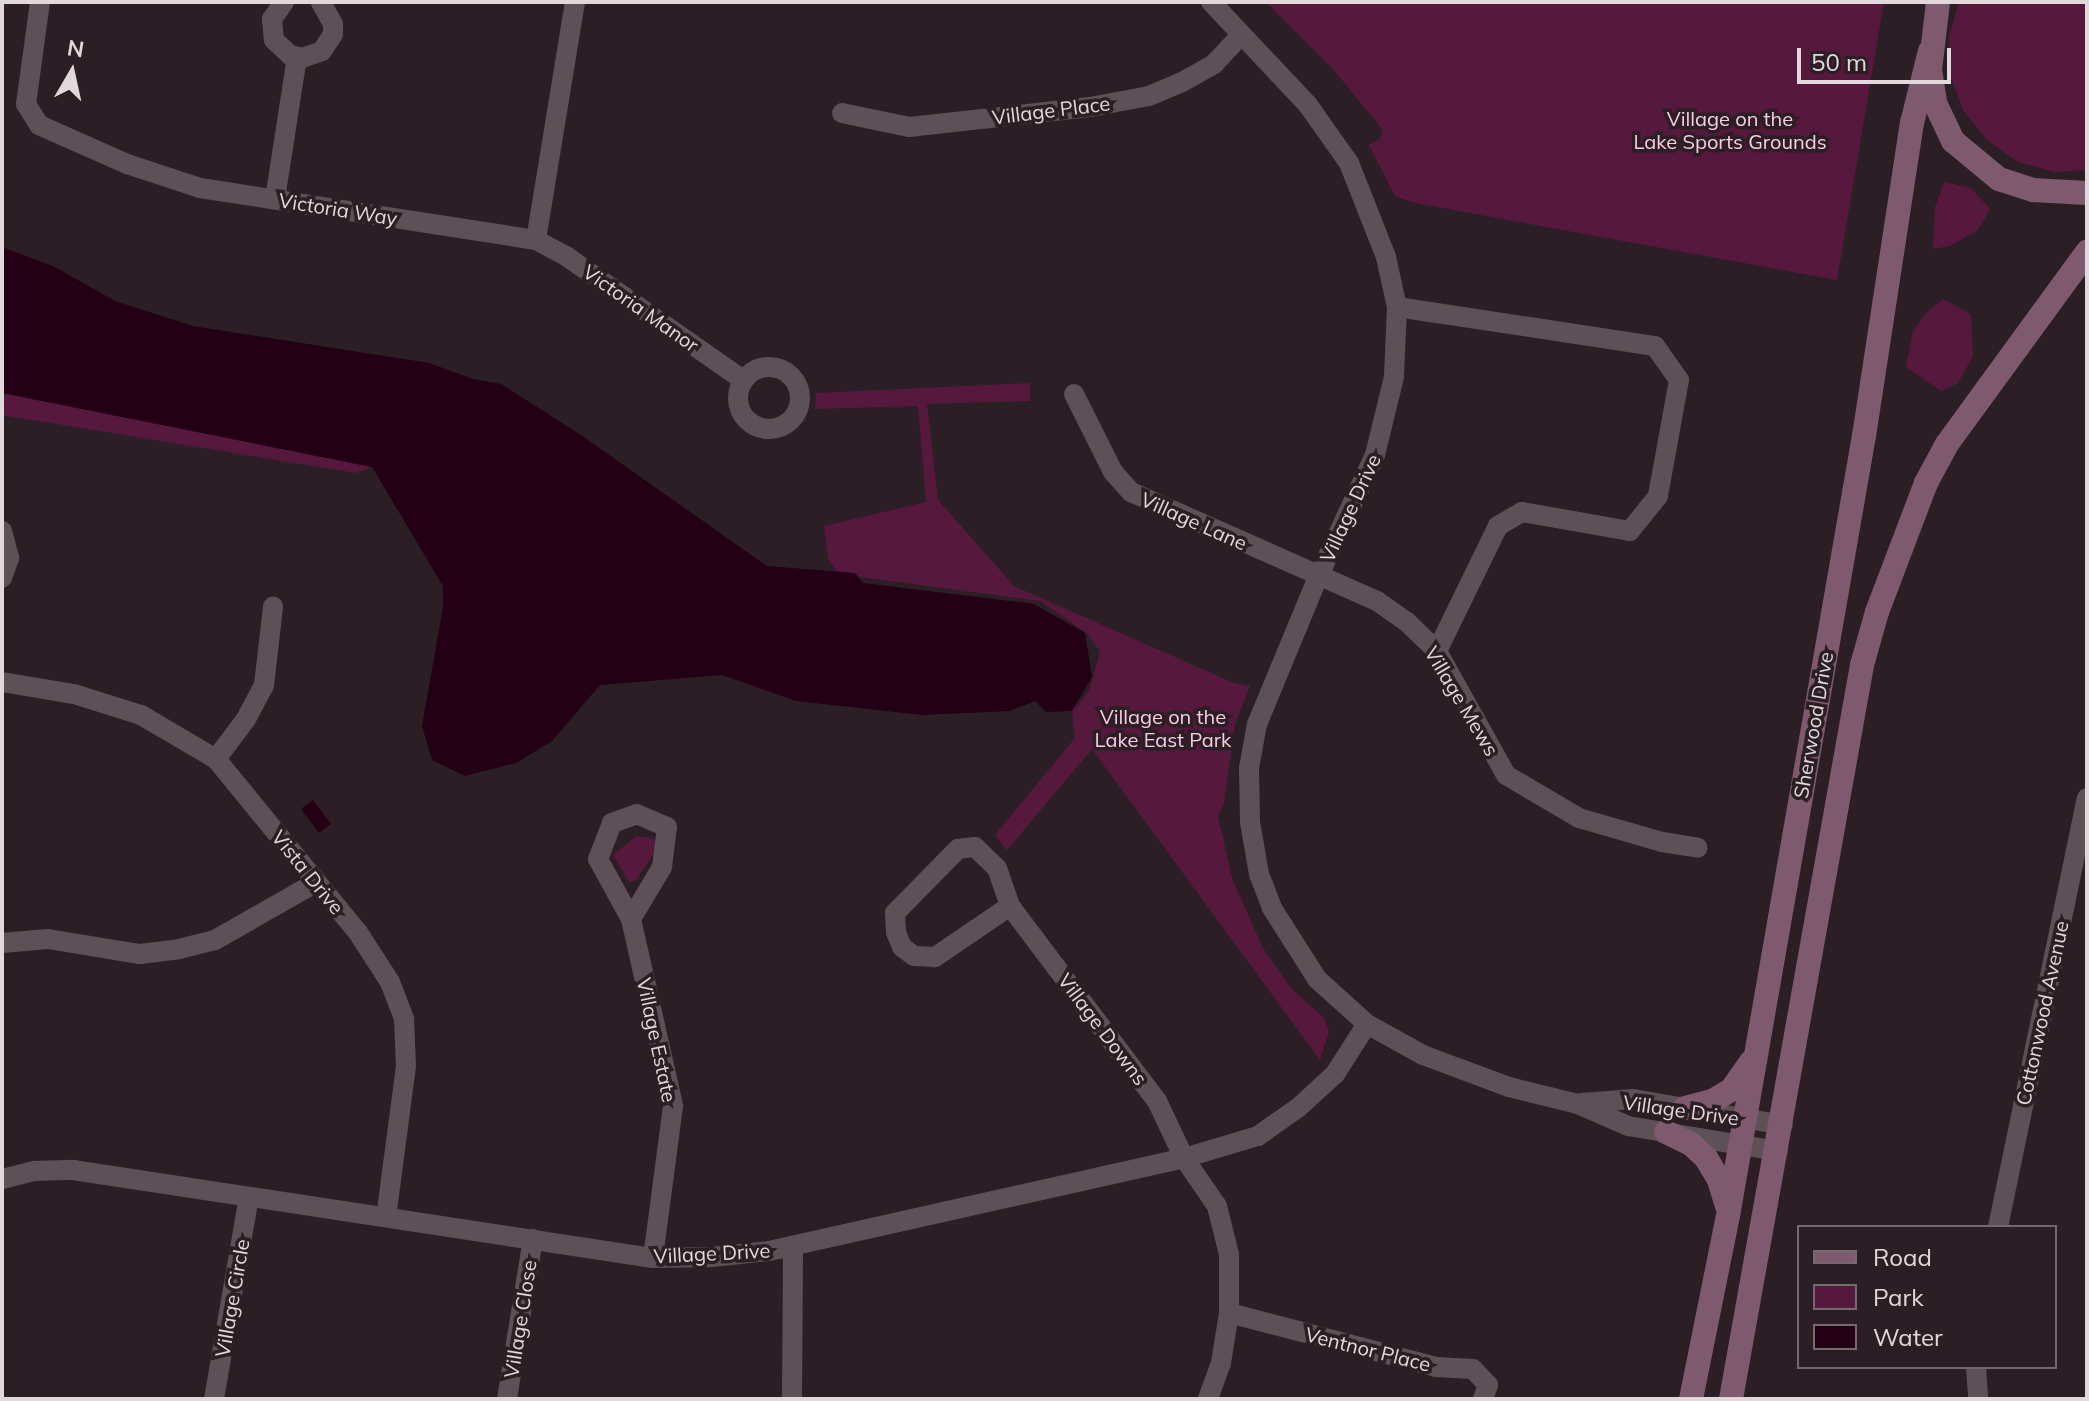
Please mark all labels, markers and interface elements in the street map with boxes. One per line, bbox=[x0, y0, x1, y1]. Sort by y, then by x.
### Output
north arrow bbox=[32, 32, 112, 112]
scale bar bbox=[1801, 32, 1955, 82]
text: N bbox=[65, 33, 86, 63]
text: 50 m bbox=[1811, 47, 1867, 77]
street label: Village Place bbox=[991, 91, 1111, 129]
park label: Village on the Lake Sports Grounds bbox=[1633, 106, 1827, 153]
street label: Victoria Way bbox=[277, 188, 399, 230]
street label: Victoria Manor bbox=[579, 259, 703, 357]
street label: Village Drive bbox=[1314, 450, 1386, 566]
street label: Village Lane bbox=[1137, 487, 1251, 555]
street label: Village Mews bbox=[1420, 642, 1504, 760]
street label: Sherwood Drive bbox=[1788, 650, 1838, 800]
park label: Village on the Lake East Park bbox=[1095, 705, 1231, 752]
street label: Vista Drive bbox=[267, 825, 349, 919]
street label: Cottonwood Avenue bbox=[2011, 919, 2073, 1107]
street label: Village Downs bbox=[1053, 968, 1153, 1090]
street label: Village Estate bbox=[632, 976, 682, 1104]
street label: Village Drive bbox=[1622, 1090, 1740, 1130]
legend bbox=[1797, 1225, 2057, 1369]
street label: Village Circle bbox=[210, 1237, 254, 1359]
street label: Village Drive bbox=[653, 1238, 771, 1268]
text: Road bbox=[1873, 1242, 1932, 1272]
street label: Village Close bbox=[499, 1258, 541, 1380]
text: Park bbox=[1873, 1282, 1924, 1312]
street label: Ventnor Place bbox=[1303, 1322, 1433, 1376]
text: Water bbox=[1873, 1322, 1943, 1352]

